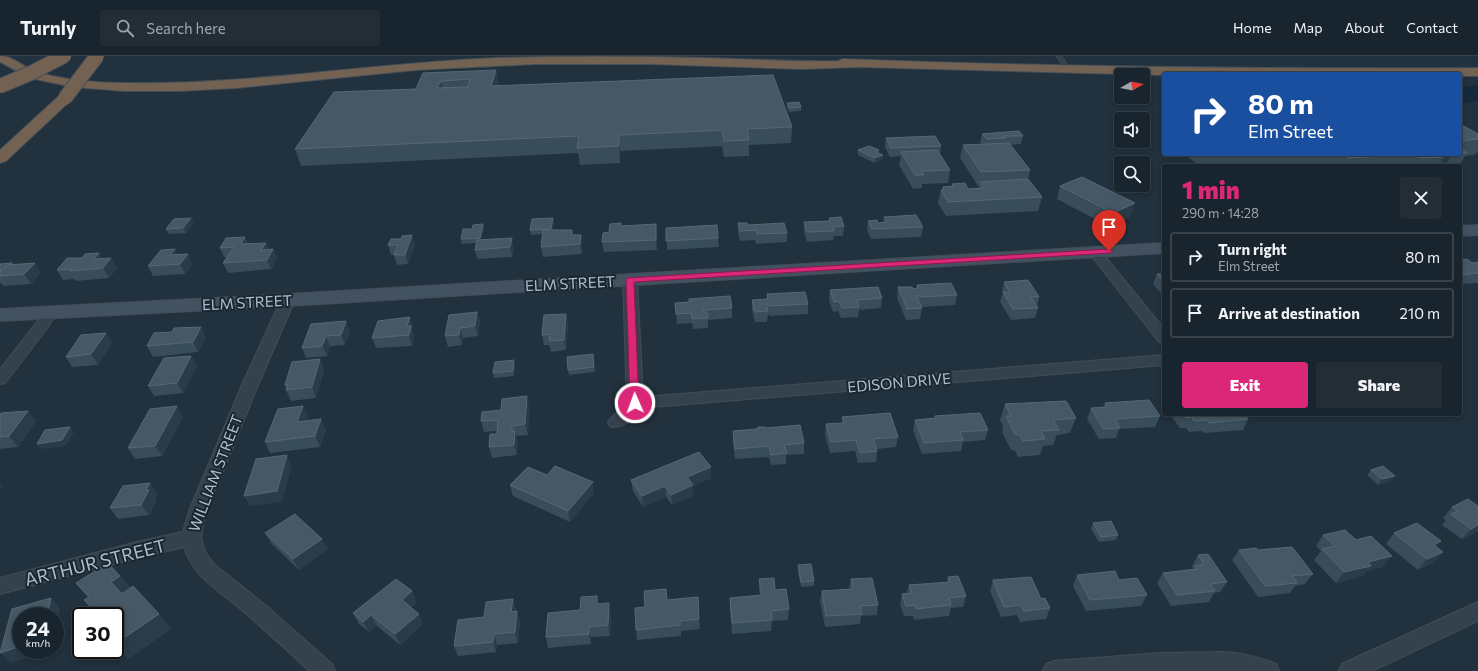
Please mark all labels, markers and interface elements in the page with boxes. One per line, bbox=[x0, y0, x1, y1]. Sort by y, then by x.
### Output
search box bbox=[100, 10, 380, 46]
text: Turnly bbox=[20, 16, 76, 39]
icon: search bbox=[114, 17, 136, 39]
text: Search here bbox=[146, 19, 226, 37]
text: Home bbox=[1233, 19, 1272, 36]
text: Map bbox=[1294, 19, 1322, 36]
text: About bbox=[1344, 19, 1384, 36]
text: Contact bbox=[1406, 19, 1458, 36]
north arrow bbox=[1114, 68, 1150, 104]
map controls bbox=[1114, 68, 1150, 192]
text: 80 m bbox=[1248, 86, 1314, 120]
icon: right bbox=[1182, 88, 1234, 140]
button: sound bbox=[1114, 112, 1150, 148]
text: Elm Street bbox=[1248, 120, 1333, 142]
button: search bbox=[1114, 156, 1150, 192]
text: 1 min bbox=[1182, 175, 1240, 204]
button: close bbox=[1400, 177, 1442, 219]
text: 290 m · 14:28 bbox=[1182, 205, 1259, 221]
pin bbox=[1092, 210, 1126, 251]
icon: arrive bbox=[1098, 216, 1120, 238]
text: Turn right bbox=[1218, 240, 1287, 258]
icon: right bbox=[1184, 246, 1206, 268]
text: 80 m bbox=[1405, 248, 1440, 266]
text: Elm Street bbox=[1218, 258, 1280, 274]
street label: ELM STREET bbox=[524, 272, 616, 294]
street label: ELM STREET bbox=[201, 291, 293, 313]
icon: arrive bbox=[1184, 302, 1206, 324]
text: Arrive at destination bbox=[1218, 304, 1360, 322]
text: 210 m bbox=[1400, 304, 1440, 322]
button: Exit bbox=[1182, 362, 1308, 408]
button: Share bbox=[1316, 362, 1442, 408]
street label: EDISON DRIVE bbox=[846, 368, 952, 395]
position arrow bbox=[614, 382, 656, 424]
street label: WILLIAM STREET bbox=[184, 411, 246, 534]
street label: ARTHUR STREET bbox=[22, 534, 168, 590]
speed limit sign: 30 bbox=[72, 607, 124, 659]
text: 24 bbox=[26, 616, 50, 640]
text: km/h bbox=[26, 637, 50, 649]

